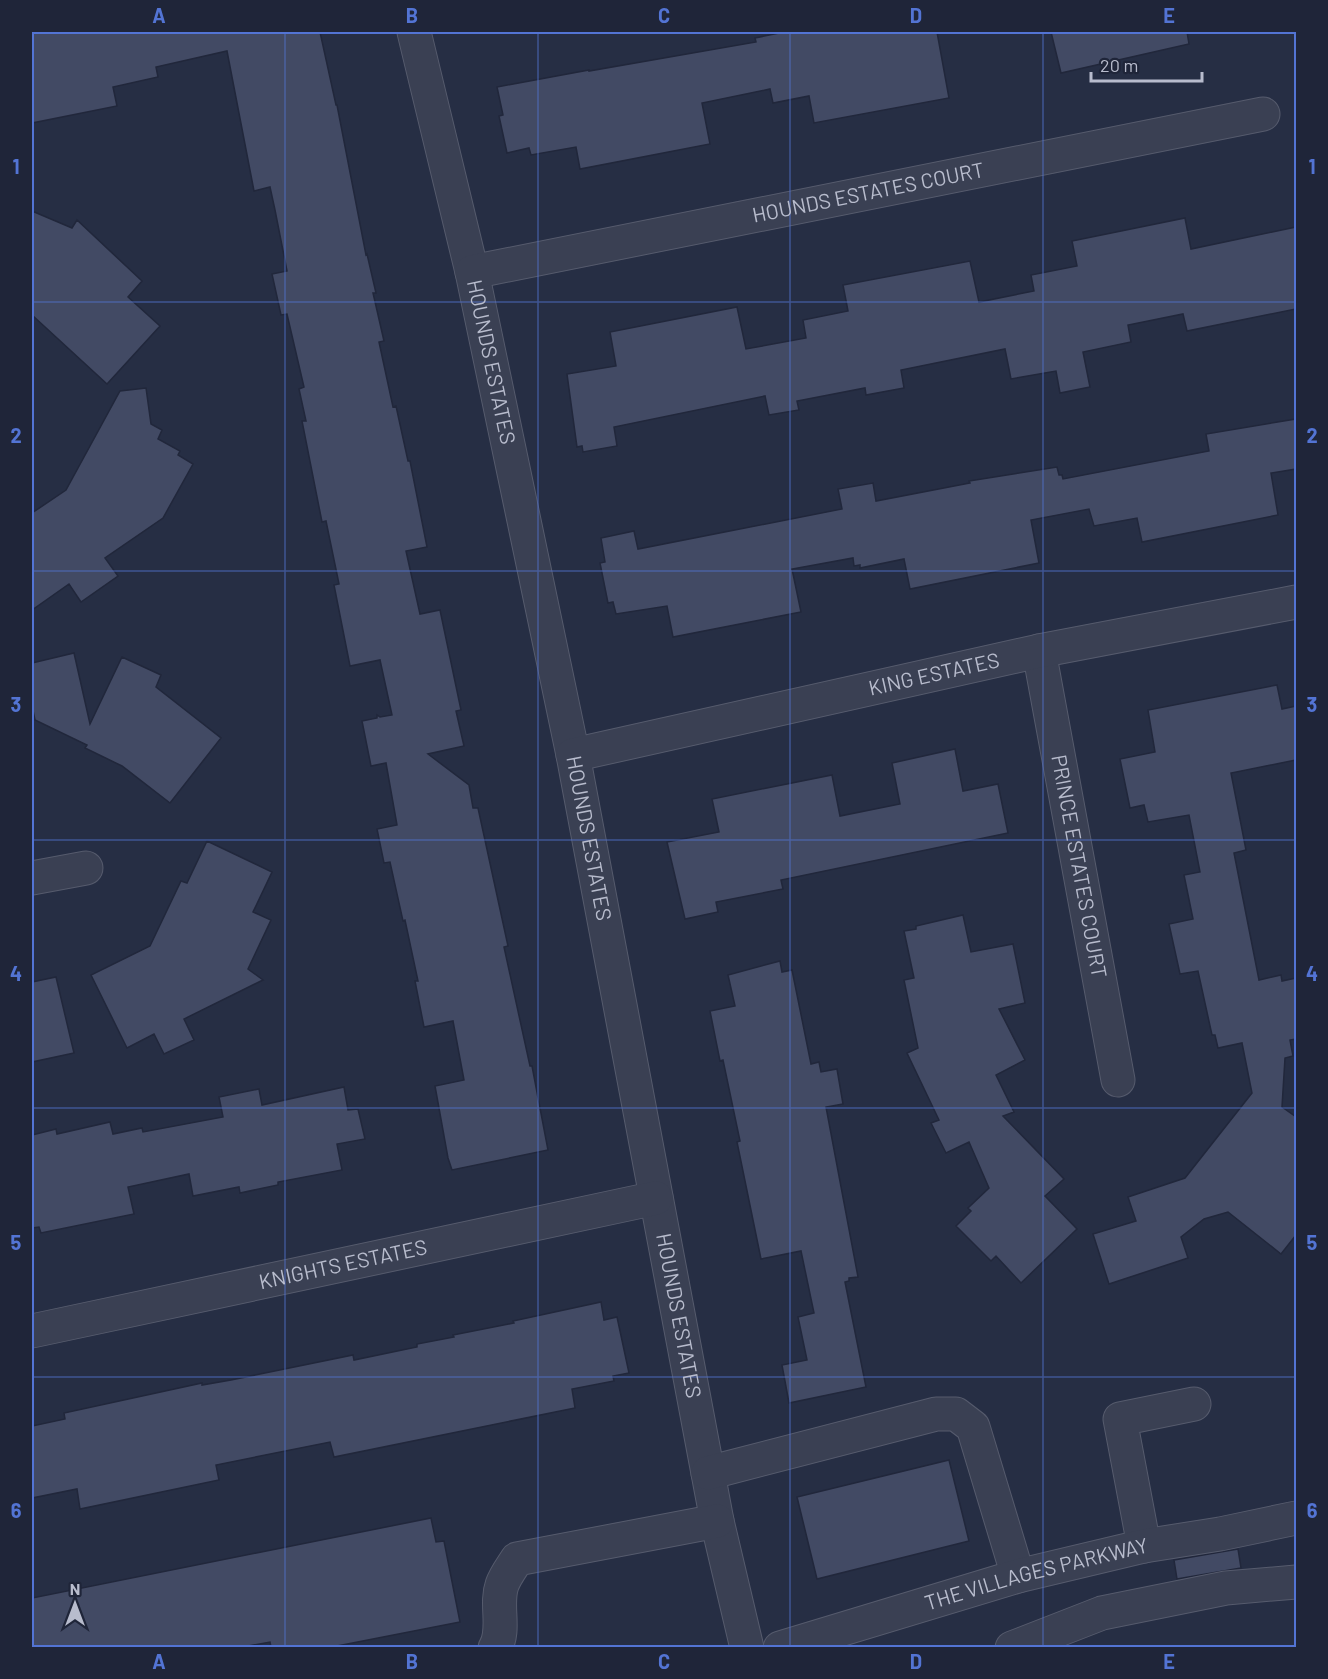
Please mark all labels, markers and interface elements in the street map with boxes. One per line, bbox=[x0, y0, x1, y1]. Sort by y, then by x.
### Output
text: A bbox=[152, 3, 166, 27]
text: B bbox=[406, 3, 418, 27]
text: C bbox=[658, 3, 670, 27]
text: D bbox=[910, 3, 922, 27]
text: E bbox=[1163, 3, 1175, 27]
scale bar bbox=[1091, 45, 1202, 83]
text: 20 m bbox=[1100, 54, 1138, 76]
text: 1 bbox=[12, 154, 20, 178]
text: 1 bbox=[1308, 154, 1316, 178]
street label: HOUNDS ESTATES COURT bbox=[750, 156, 986, 227]
street label: HOUNDS ESTATES bbox=[463, 277, 522, 446]
text: 2 bbox=[10, 423, 22, 447]
text: 2 bbox=[1306, 423, 1318, 447]
street label: KING ESTATES bbox=[866, 646, 1002, 700]
text: 3 bbox=[11, 692, 21, 716]
text: 3 bbox=[1307, 692, 1317, 716]
street label: PRINCE ESTATES COURT bbox=[1047, 752, 1113, 980]
street label: HOUNDS ESTATES bbox=[562, 753, 618, 922]
text: 4 bbox=[10, 961, 22, 985]
text: 4 bbox=[1306, 961, 1318, 985]
text: 5 bbox=[11, 1230, 22, 1254]
text: 5 bbox=[1307, 1230, 1318, 1254]
street label: HOUNDS ESTATES bbox=[652, 1231, 708, 1400]
street label: KNIGHTS ESTATES bbox=[256, 1233, 429, 1293]
text: 6 bbox=[11, 1498, 22, 1522]
text: 6 bbox=[1307, 1498, 1318, 1522]
street label: THE VILLAGES PARKWAY bbox=[922, 1531, 1150, 1614]
north arrow bbox=[45, 1574, 105, 1634]
text: N bbox=[70, 1579, 80, 1598]
text: A bbox=[152, 1649, 166, 1673]
text: B bbox=[406, 1649, 418, 1673]
text: C bbox=[658, 1649, 670, 1673]
text: D bbox=[910, 1649, 922, 1673]
text: E bbox=[1163, 1649, 1175, 1673]

